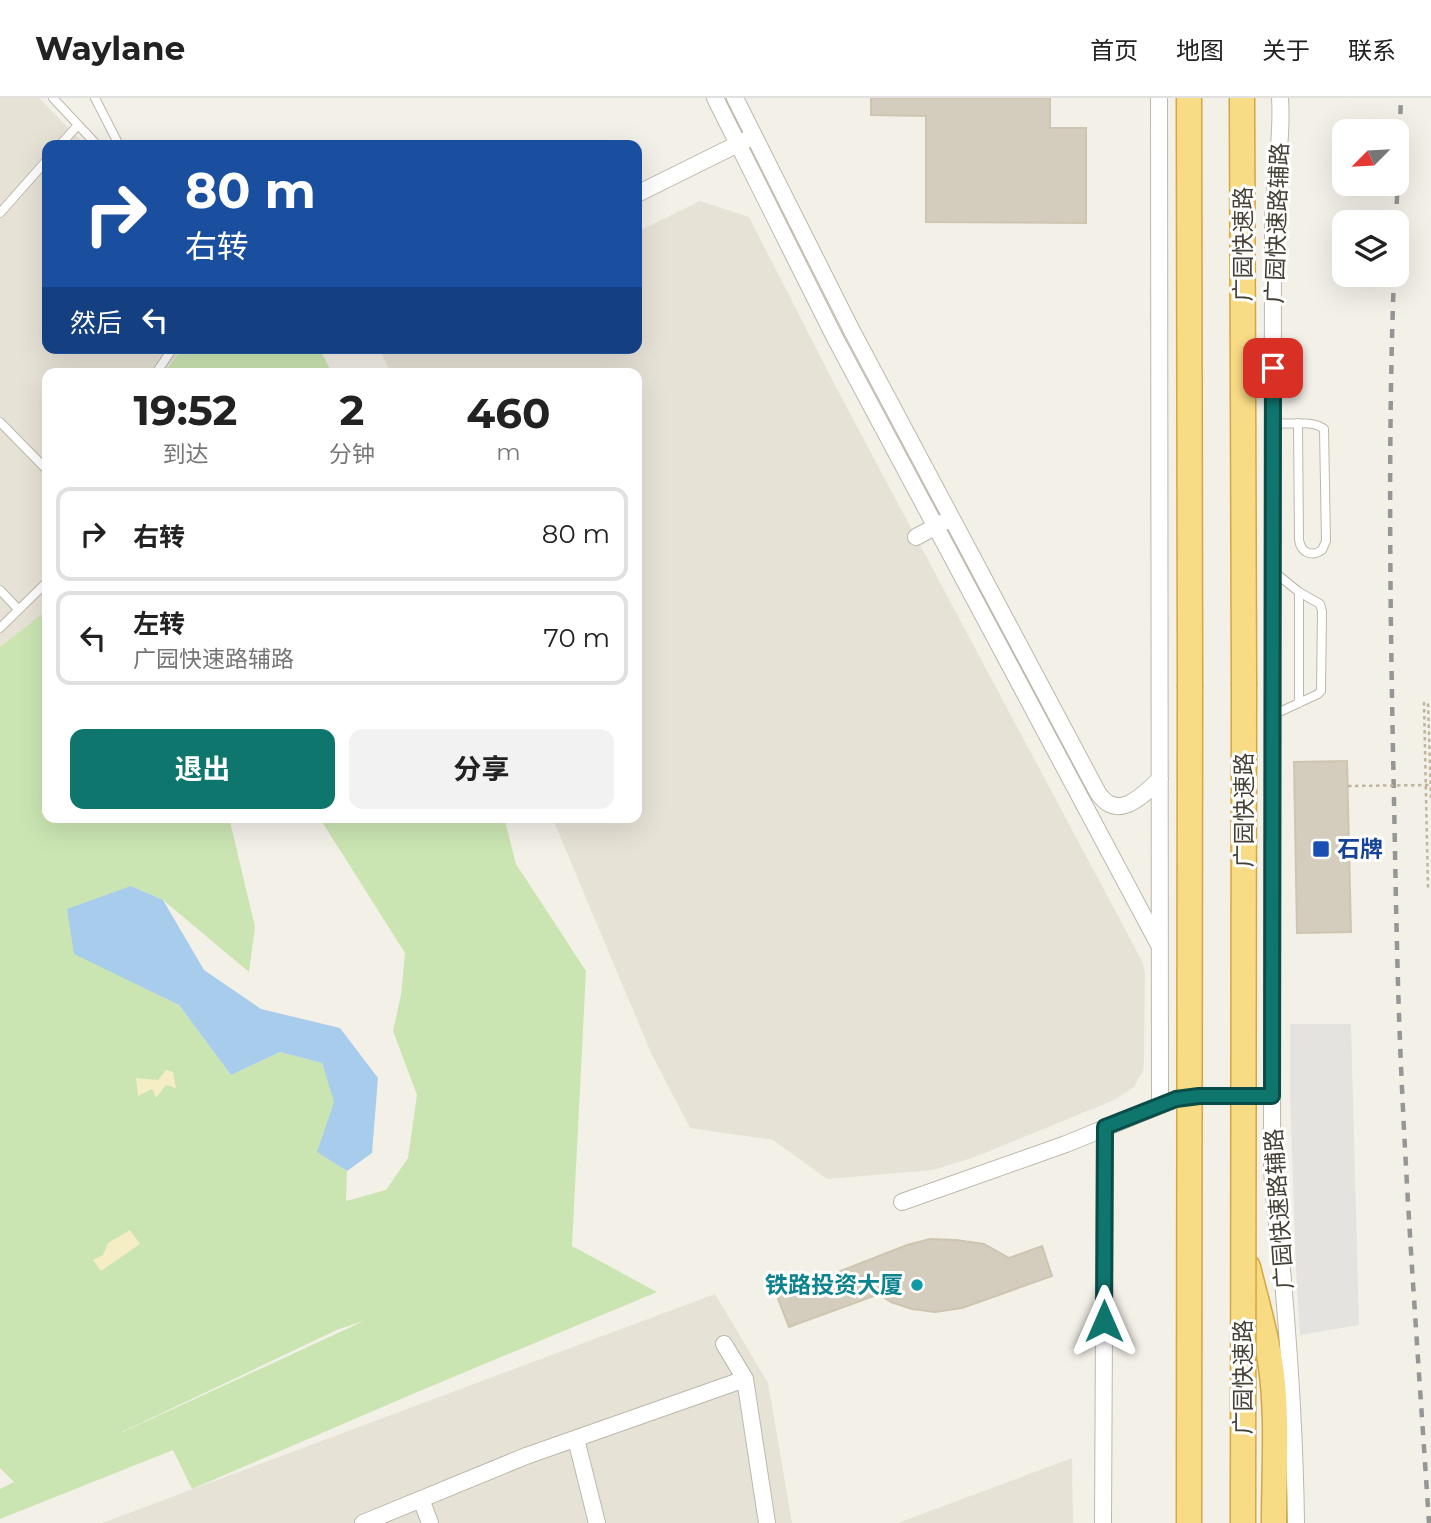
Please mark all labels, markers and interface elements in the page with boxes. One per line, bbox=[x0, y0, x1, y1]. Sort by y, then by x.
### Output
text: Waylane bbox=[35, 28, 185, 68]
text: 首页 bbox=[1090, 36, 1138, 65]
text: 地图 bbox=[1176, 36, 1224, 65]
text: 关于 bbox=[1262, 36, 1310, 65]
text: 联系 bbox=[1348, 36, 1396, 65]
north arrow bbox=[1332, 119, 1409, 196]
map controls bbox=[1332, 119, 1409, 287]
street label: 广园快速路辅路 bbox=[1260, 142, 1294, 304]
text: 80 m bbox=[185, 161, 316, 220]
icon: right bbox=[70, 168, 161, 259]
street label: 广园快速路 bbox=[1229, 187, 1257, 302]
button: layers bbox=[1332, 210, 1409, 287]
text: 右转 bbox=[185, 227, 249, 266]
icon: left bbox=[136, 301, 174, 339]
text: 然后 bbox=[70, 307, 122, 339]
pin bbox=[1243, 338, 1303, 398]
icon: arrive bbox=[1254, 349, 1292, 387]
text: 19:52 bbox=[133, 384, 237, 436]
text: 2 bbox=[339, 384, 364, 436]
text: 460 bbox=[466, 387, 550, 439]
text: m bbox=[496, 438, 521, 466]
text: 到达 bbox=[162, 440, 208, 468]
text: 分钟 bbox=[329, 440, 375, 468]
icon: right bbox=[74, 515, 112, 553]
text: 80 m bbox=[542, 518, 610, 550]
text: 右转 bbox=[133, 521, 185, 553]
text: 左转 bbox=[133, 608, 185, 640]
icon: left bbox=[74, 619, 112, 657]
text: 70 m bbox=[544, 622, 610, 654]
text: 广园快速路辅路 bbox=[133, 645, 294, 673]
button: 退出 bbox=[70, 729, 335, 809]
button: 分享 bbox=[349, 729, 614, 809]
street label: 广园快速路 bbox=[1230, 753, 1258, 868]
place label: 石牌 bbox=[1337, 835, 1383, 863]
marker: 石牌 bbox=[1311, 839, 1331, 859]
street label: 广园快速路辅路 bbox=[1259, 1128, 1299, 1290]
place label: 铁路投资大厦 bbox=[765, 1271, 903, 1299]
marker: 铁路投资大厦 bbox=[909, 1277, 925, 1293]
position arrow bbox=[1067, 1284, 1141, 1358]
street label: 广园快速路 bbox=[1229, 1320, 1257, 1435]

